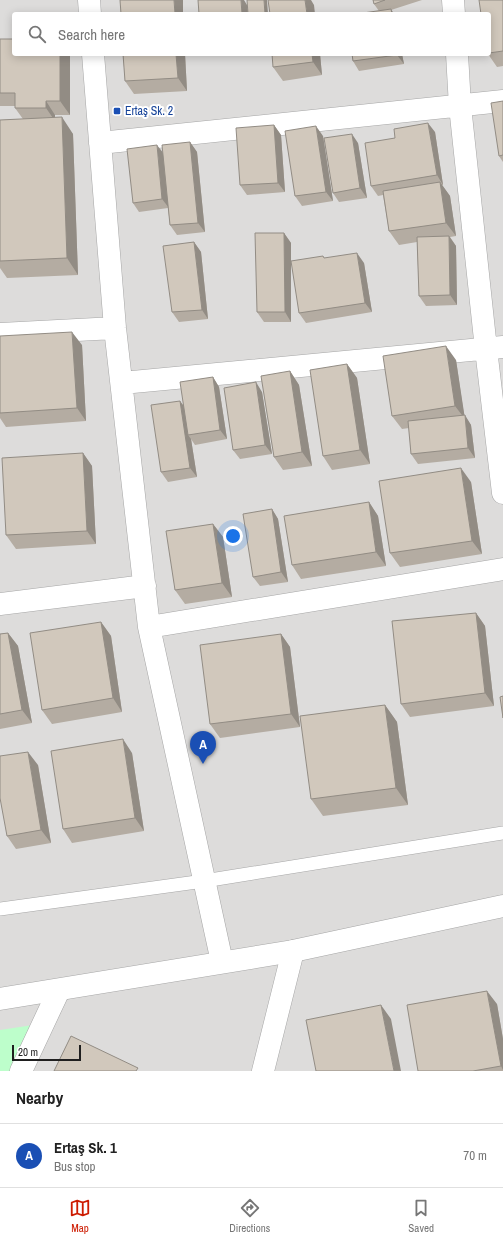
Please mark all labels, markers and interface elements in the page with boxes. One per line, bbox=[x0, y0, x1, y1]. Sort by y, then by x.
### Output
search box bbox=[12, 12, 491, 56]
icon: search bbox=[26, 23, 48, 45]
text: Search here bbox=[58, 24, 125, 45]
place label: Ertaş Sk. 2 bbox=[125, 103, 173, 119]
marker: Ertaş Sk. 2 bbox=[112, 106, 122, 116]
your location bbox=[223, 526, 243, 546]
pin: A bbox=[190, 731, 216, 764]
scale bar bbox=[12, 1043, 81, 1062]
text: 20 m bbox=[18, 1045, 38, 1059]
text: Nearby bbox=[16, 1086, 63, 1109]
text: Ertaş Sk. 1 bbox=[54, 1137, 117, 1158]
text: A bbox=[25, 1147, 33, 1164]
text: 70 m bbox=[463, 1147, 487, 1164]
text: Bus stop bbox=[54, 1158, 95, 1175]
tab: Map bbox=[69, 1197, 91, 1235]
tab: Directions bbox=[229, 1197, 270, 1235]
tab: Saved bbox=[408, 1197, 434, 1235]

